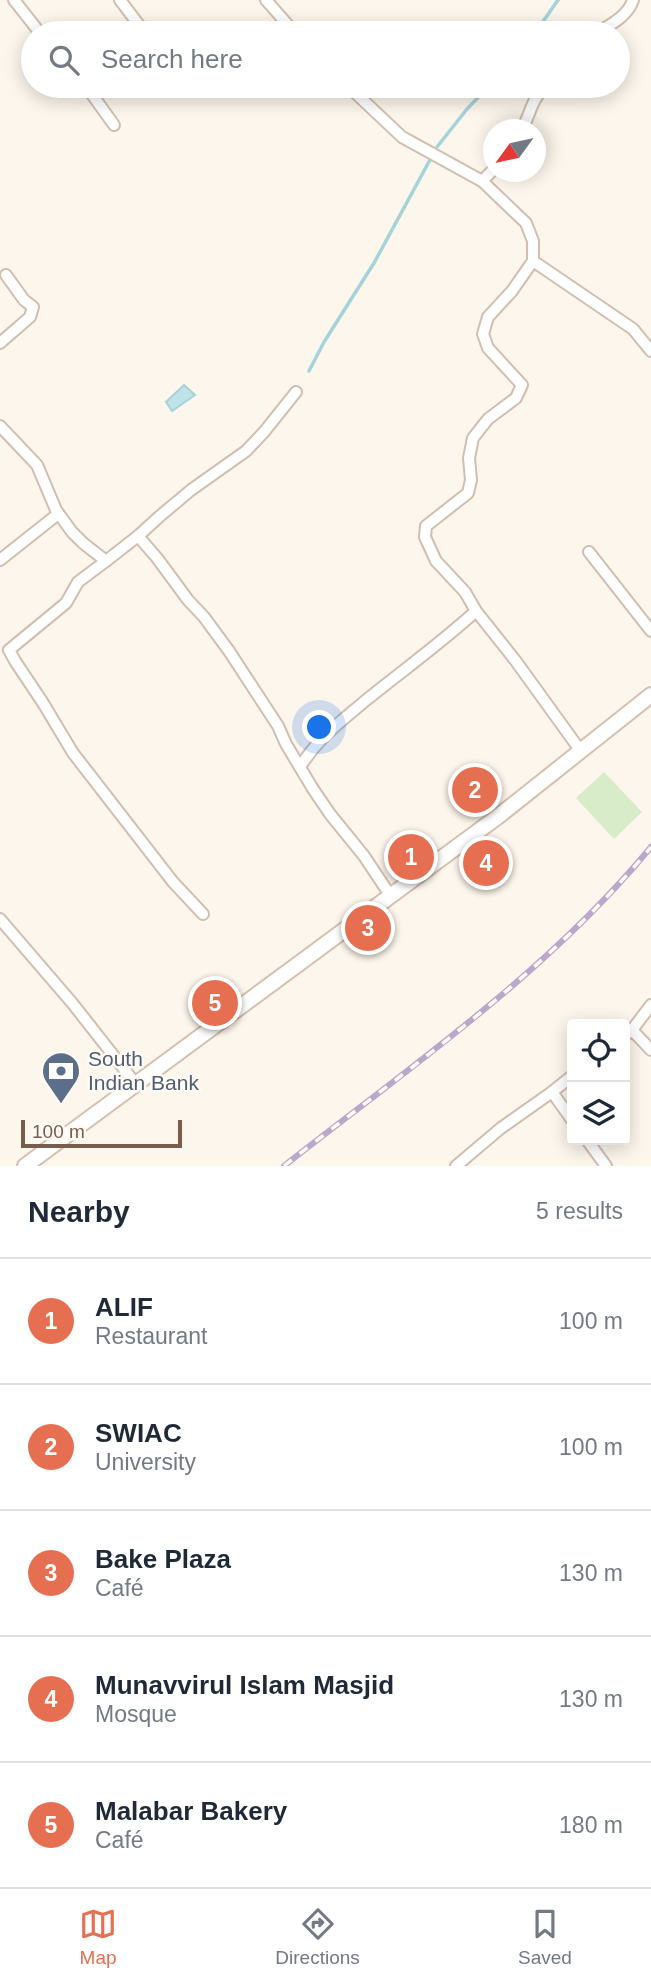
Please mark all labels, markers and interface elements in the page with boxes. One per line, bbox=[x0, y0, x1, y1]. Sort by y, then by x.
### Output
search box bbox=[21, 21, 630, 98]
icon: search bbox=[45, 41, 83, 79]
text: Search here bbox=[101, 44, 243, 74]
north arrow bbox=[483, 119, 546, 182]
your location bbox=[302, 710, 336, 744]
pin: 2 bbox=[452, 764, 498, 816]
pin: 1 bbox=[388, 831, 434, 883]
pin: 4 bbox=[463, 837, 509, 889]
pin: 3 bbox=[345, 902, 391, 954]
pin: 5 bbox=[192, 977, 238, 1029]
map controls bbox=[567, 1019, 630, 1145]
button: locate bbox=[567, 1019, 630, 1082]
place label: South Indian Bank bbox=[88, 1047, 199, 1094]
bank icon: South Indian Bank bbox=[40, 1050, 82, 1105]
button: layers bbox=[567, 1082, 630, 1145]
scale bar bbox=[21, 1117, 182, 1149]
text: 100 m bbox=[32, 1121, 85, 1142]
text: Nearby bbox=[28, 1195, 130, 1228]
text: 5 results bbox=[536, 1198, 623, 1224]
text: ALIF bbox=[95, 1292, 153, 1322]
text: 1 bbox=[45, 1308, 57, 1334]
text: 100 m bbox=[559, 1308, 623, 1334]
text: Restaurant bbox=[95, 1323, 208, 1349]
text: SWIAC bbox=[95, 1418, 182, 1448]
text: 2 bbox=[45, 1434, 57, 1460]
text: 100 m bbox=[559, 1434, 623, 1460]
text: University bbox=[95, 1449, 196, 1475]
text: Bake Plaza bbox=[95, 1544, 231, 1574]
text: 3 bbox=[45, 1560, 57, 1586]
text: 130 m bbox=[559, 1560, 623, 1586]
text: Café bbox=[95, 1575, 144, 1601]
text: Munavvirul Islam Masjid bbox=[95, 1670, 394, 1700]
text: 4 bbox=[45, 1686, 57, 1712]
text: 130 m bbox=[559, 1686, 623, 1712]
text: Mosque bbox=[95, 1701, 177, 1727]
text: Malabar Bakery bbox=[95, 1796, 287, 1826]
text: 5 bbox=[45, 1812, 57, 1838]
text: 180 m bbox=[559, 1812, 623, 1838]
text: Café bbox=[95, 1827, 144, 1853]
tab: Map bbox=[79, 1905, 117, 1969]
tab: Directions bbox=[275, 1905, 360, 1969]
tab: Saved bbox=[518, 1905, 572, 1969]

